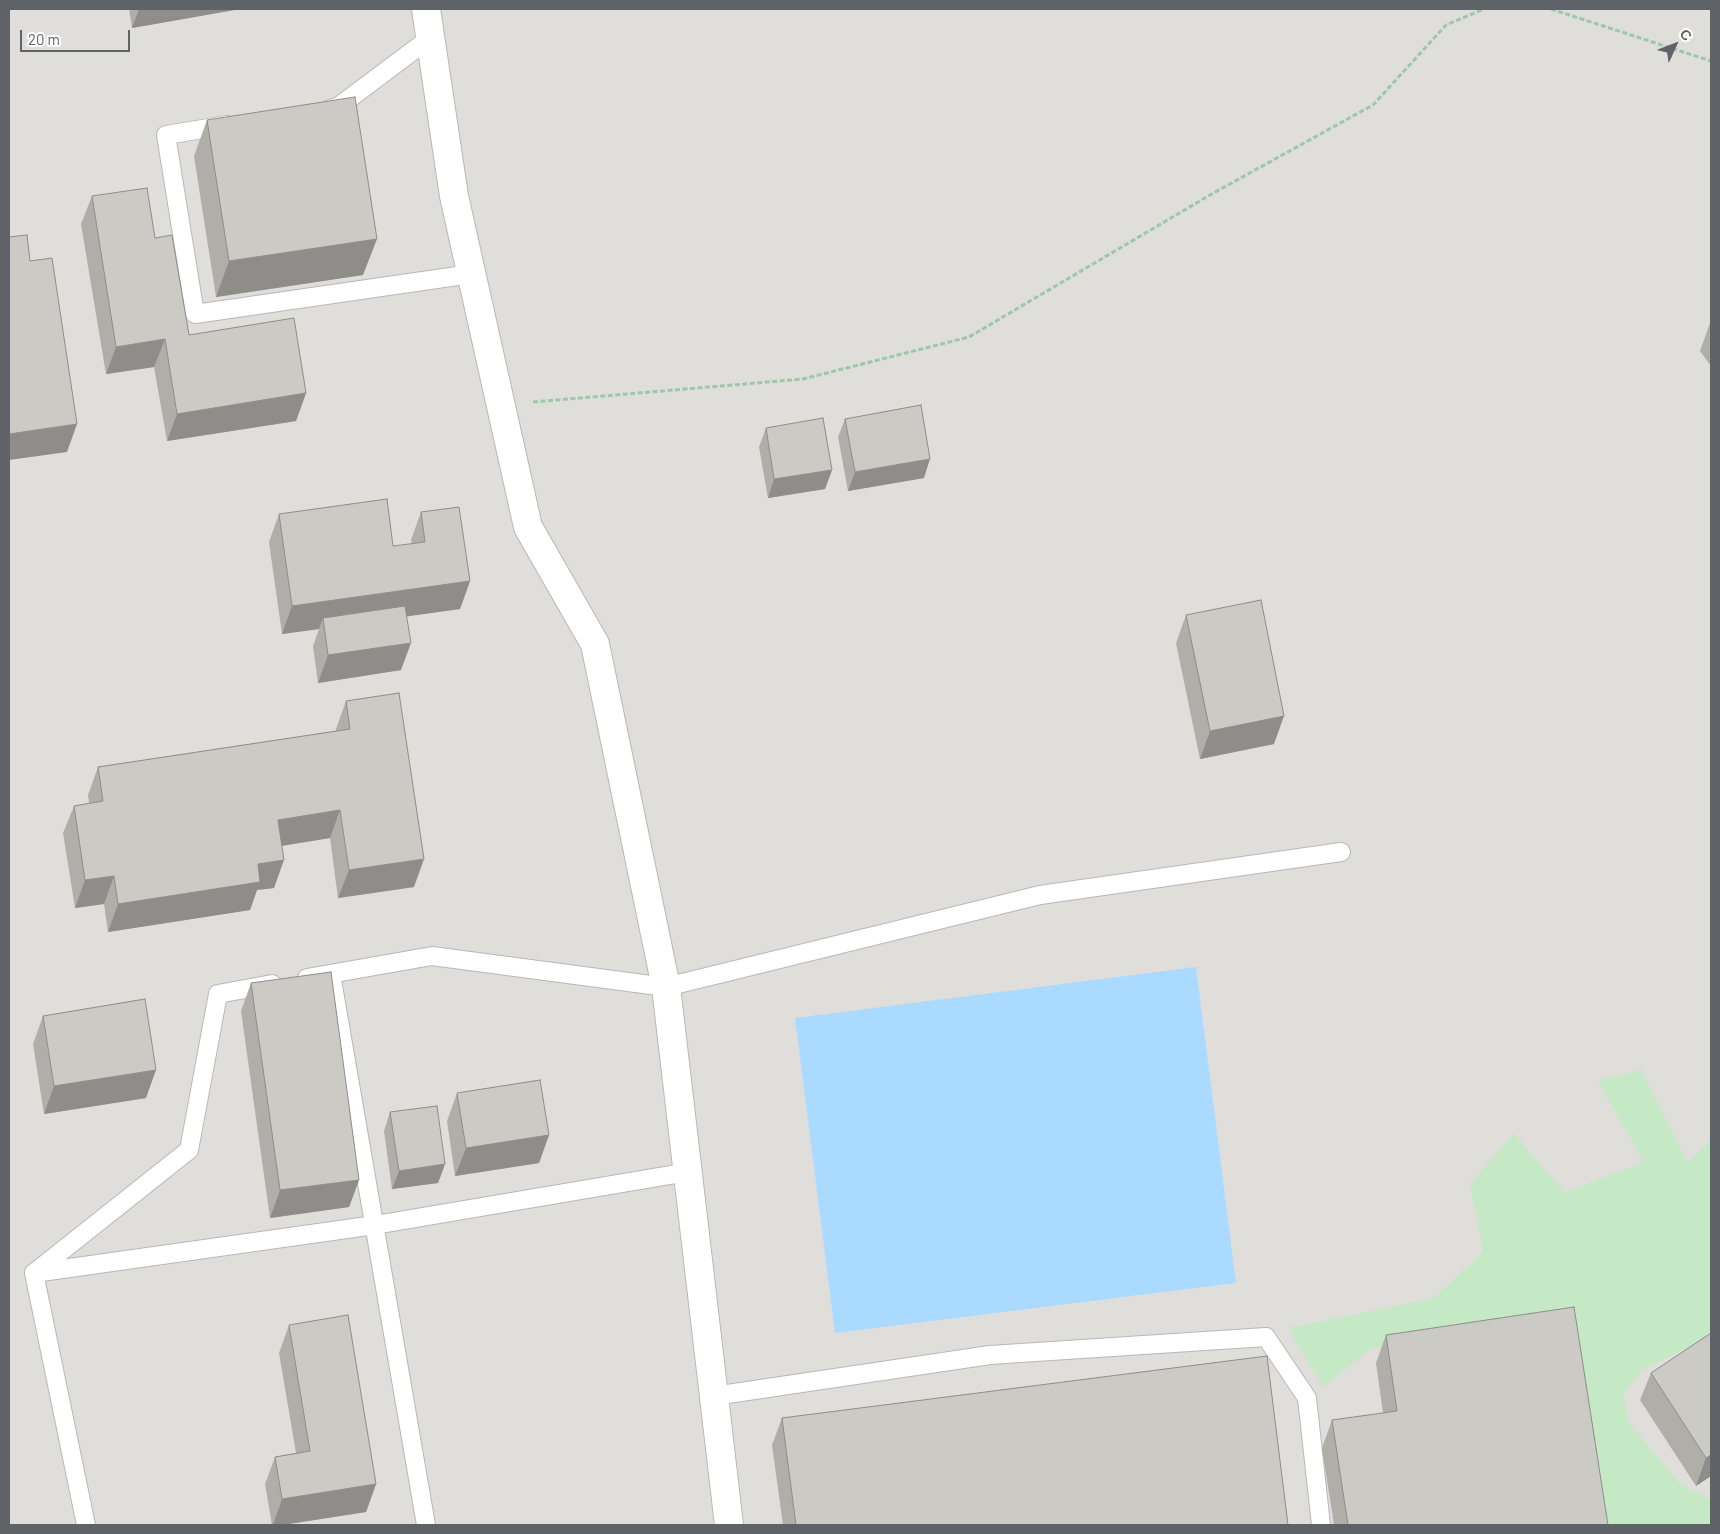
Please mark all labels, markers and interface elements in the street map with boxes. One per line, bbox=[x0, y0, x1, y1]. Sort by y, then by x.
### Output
scale bar bbox=[22, 20, 132, 52]
north arrow bbox=[1650, 20, 1700, 70]
text: С bbox=[1677, 25, 1696, 44]
text: 20 m bbox=[28, 30, 60, 48]

